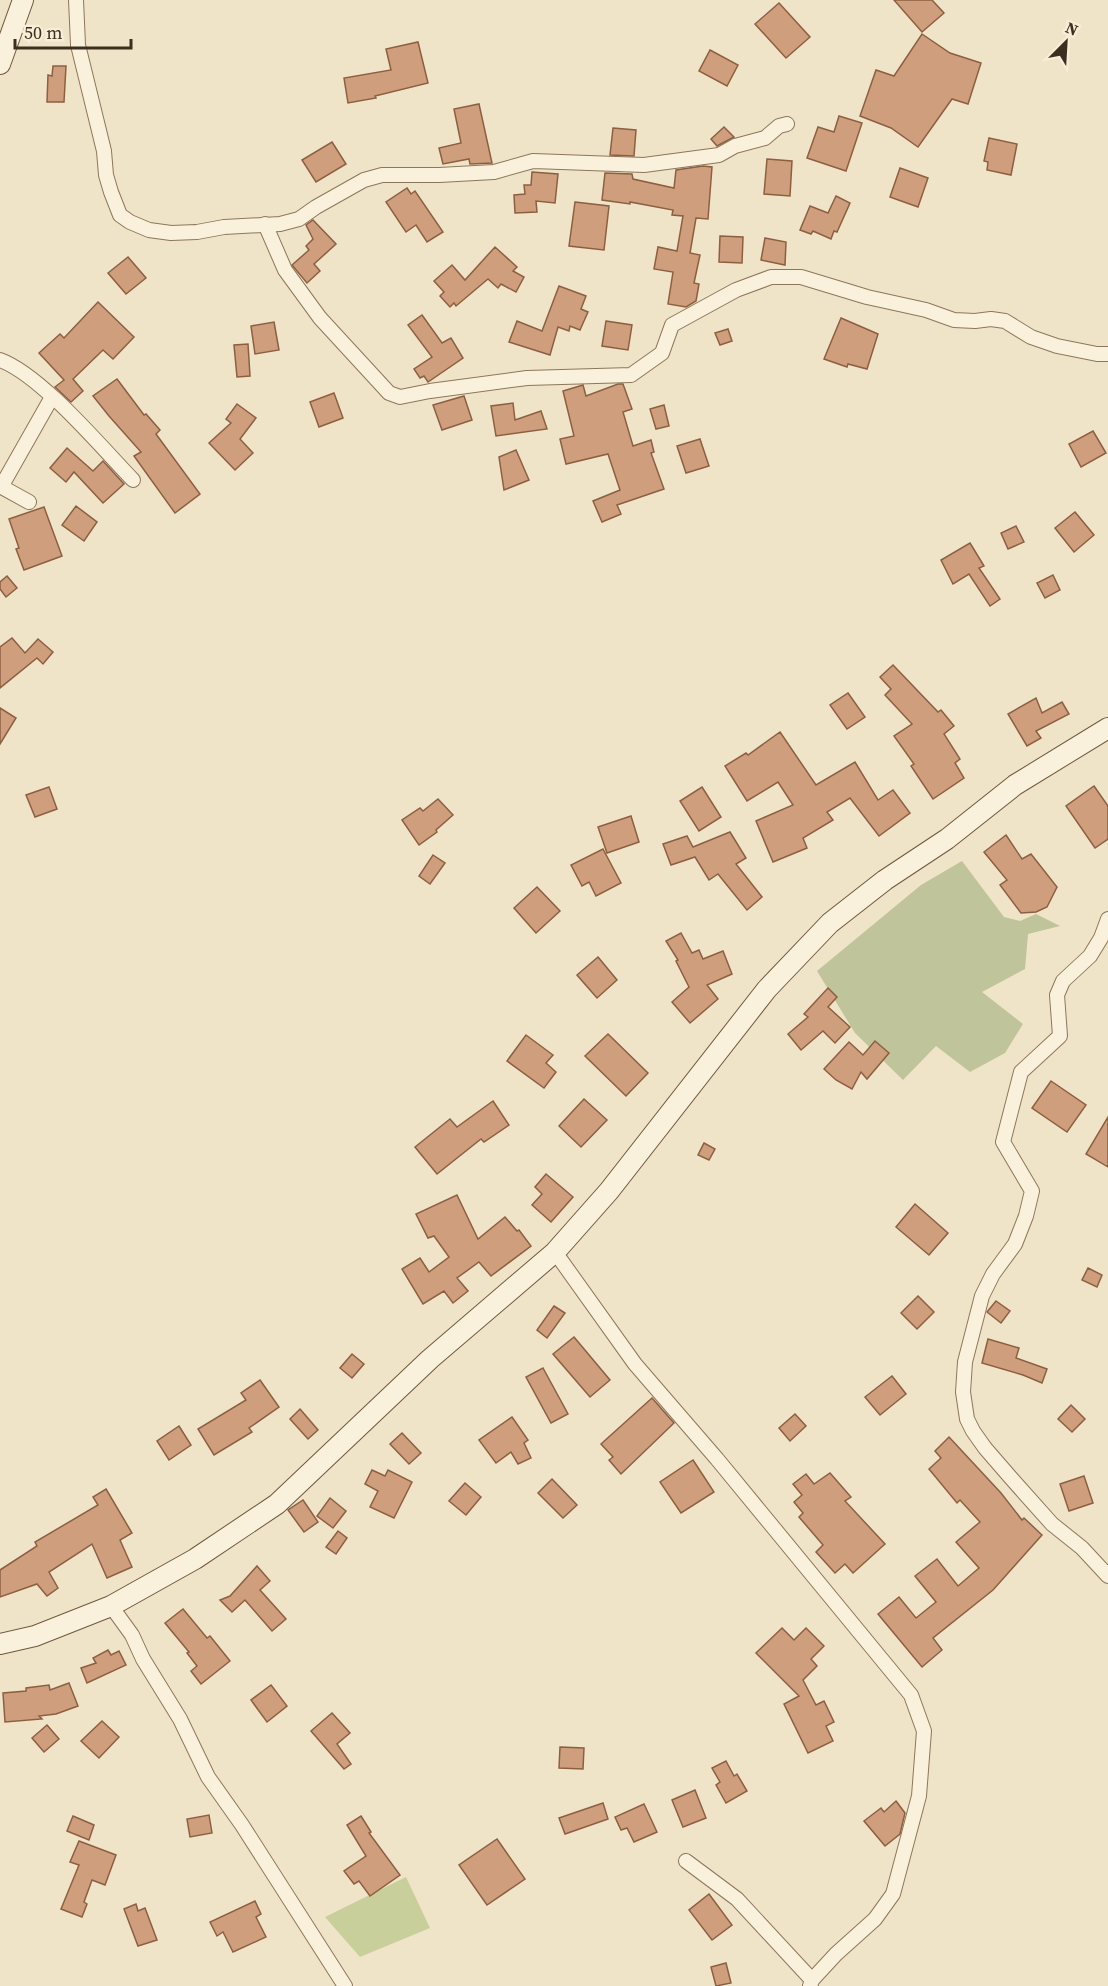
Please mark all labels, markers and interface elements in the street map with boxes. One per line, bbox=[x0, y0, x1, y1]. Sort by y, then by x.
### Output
scale bar bbox=[15, 12, 130, 50]
north arrow bbox=[1036, 12, 1096, 72]
text: N bbox=[1062, 16, 1082, 41]
text: 50 m bbox=[24, 20, 62, 45]

